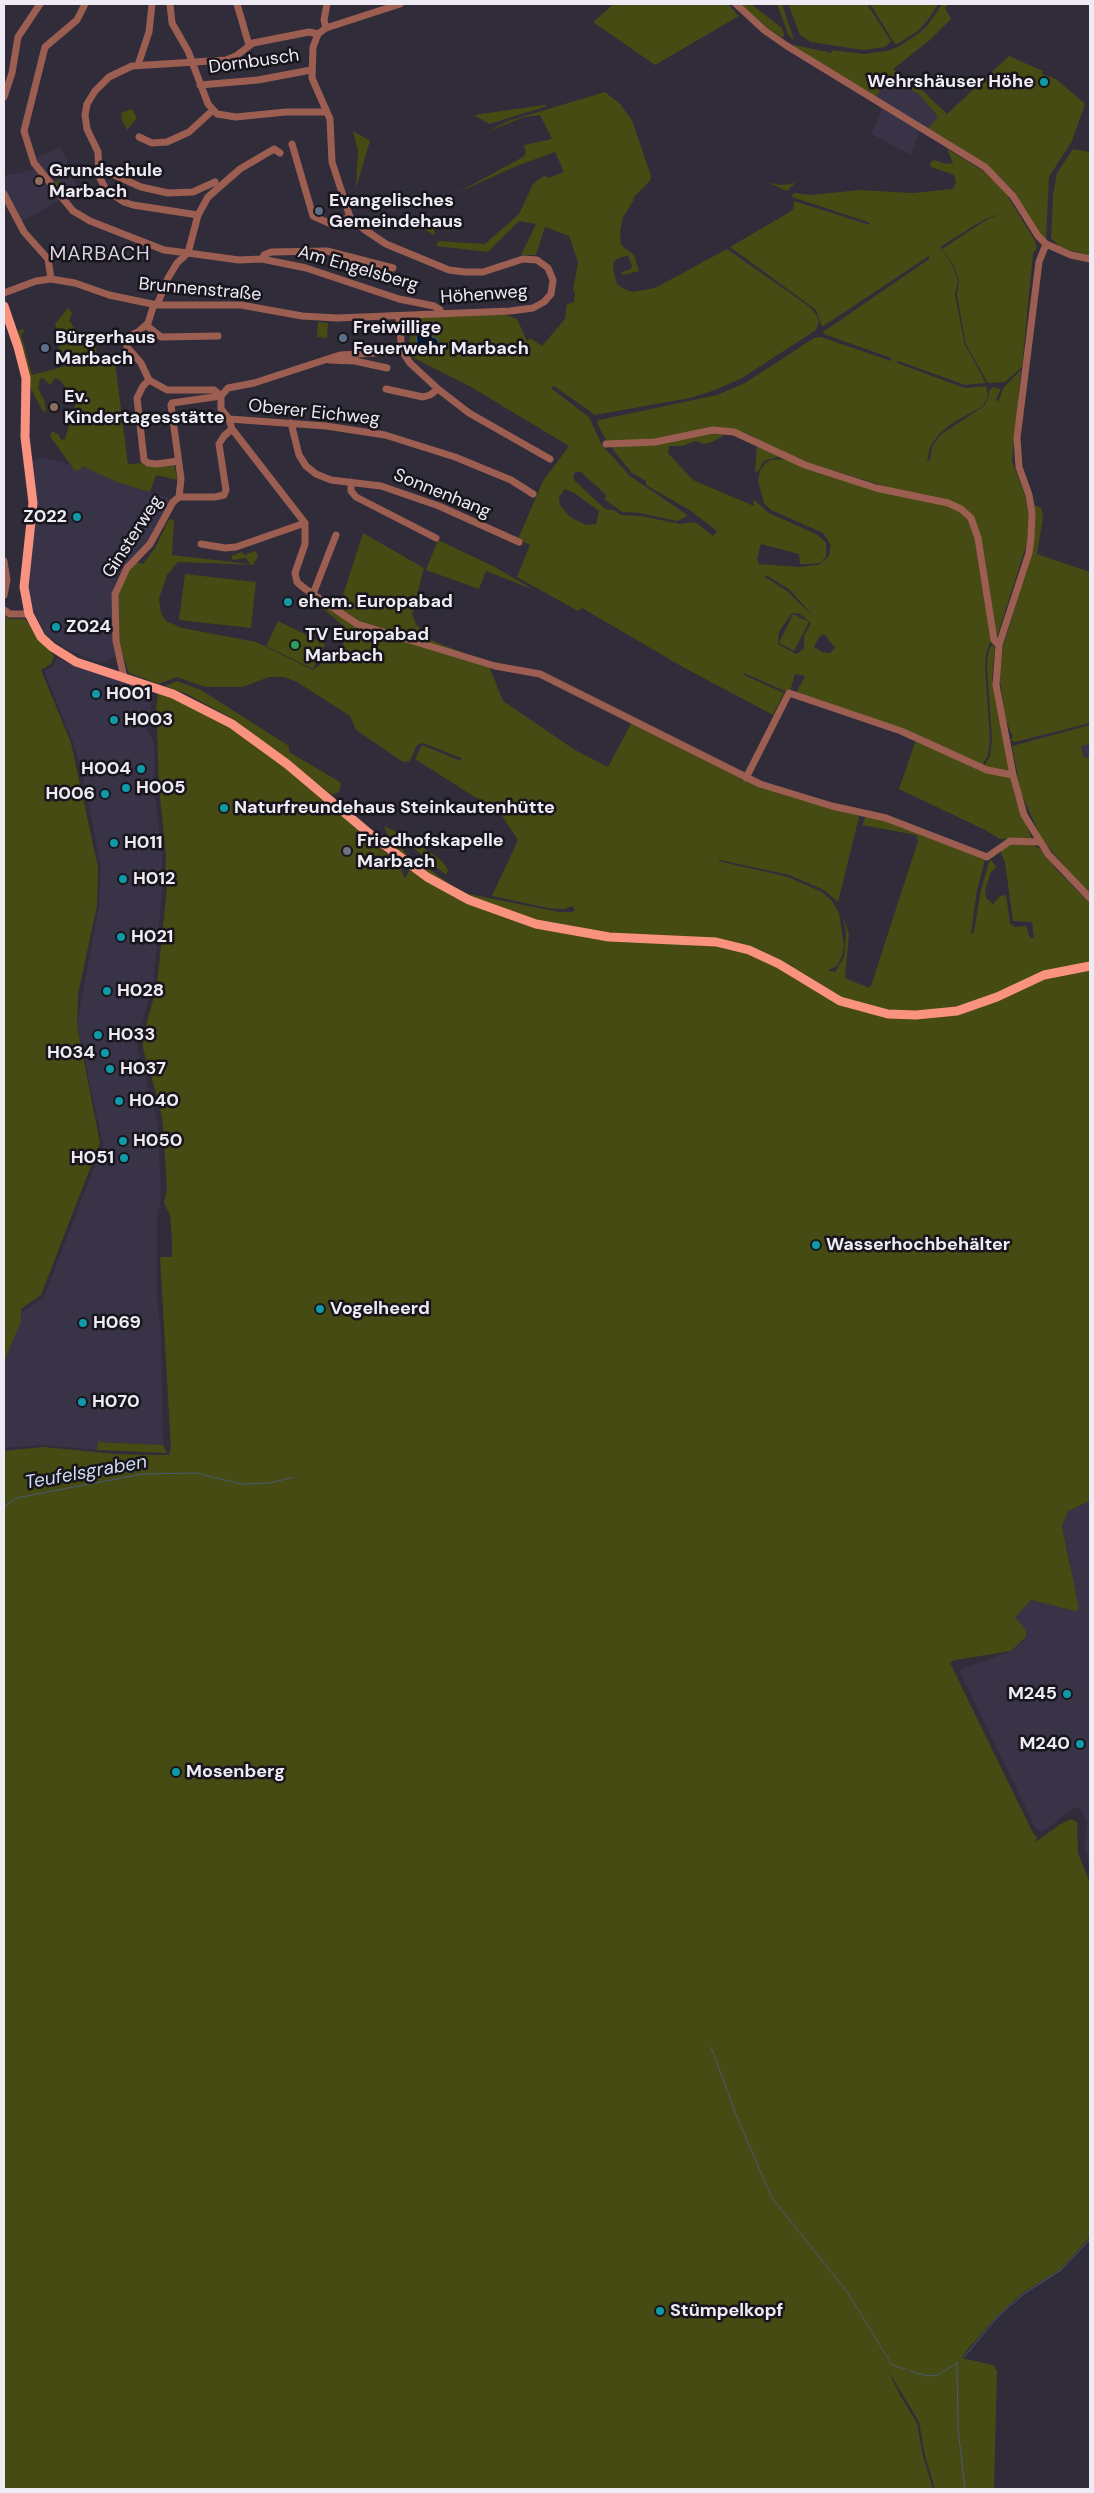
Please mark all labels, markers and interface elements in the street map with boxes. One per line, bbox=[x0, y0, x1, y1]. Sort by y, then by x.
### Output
street label: Dornbusch bbox=[207, 45, 301, 79]
place label: Wehrshäuser Höhe bbox=[867, 71, 1034, 93]
marker: Wehrshäuser Höhe bbox=[1038, 76, 1050, 88]
place label: Grundschule Marbach bbox=[49, 160, 163, 202]
marker: Grundschule Marbach bbox=[33, 175, 45, 187]
place label: Evangelisches Gemeindehaus bbox=[329, 190, 463, 232]
marker: Evangelisches Gemeindehaus bbox=[313, 205, 325, 217]
street label: Am Engelsberg bbox=[295, 241, 421, 297]
district label: MARBACH bbox=[49, 243, 151, 267]
street label: Brunnenstraße bbox=[138, 274, 262, 306]
street label: Höhenweg bbox=[440, 281, 528, 309]
place label: Freiwillige Feuerwehr Marbach bbox=[353, 317, 529, 359]
place label: Bürgerhaus Marbach bbox=[55, 327, 156, 369]
marker: Freiwillige Feuerwehr Marbach bbox=[337, 332, 349, 344]
marker: Bürgerhaus Marbach bbox=[39, 342, 51, 354]
place label: Ev. Kindertagesstätte bbox=[64, 386, 225, 428]
street label: Oberer Eichweg bbox=[247, 395, 381, 431]
marker: Ev. Kindertagesstätte bbox=[48, 401, 60, 413]
street label: Sonnenhang bbox=[390, 465, 494, 523]
street label: Ginsterweg bbox=[98, 492, 168, 582]
place label: Z022 bbox=[23, 506, 67, 528]
marker: Z022 bbox=[71, 511, 83, 523]
place label: ehem. Europabad bbox=[298, 591, 453, 613]
marker: ehem. Europabad bbox=[282, 596, 294, 608]
place label: Z024 bbox=[66, 616, 111, 638]
marker: Z024 bbox=[50, 621, 62, 633]
place label: TV Europabad Marbach bbox=[305, 624, 429, 666]
marker: TV Europabad Marbach bbox=[289, 639, 301, 651]
place label: H001 bbox=[106, 683, 151, 705]
marker: H001 bbox=[90, 688, 102, 700]
place label: H003 bbox=[124, 709, 173, 731]
marker: H003 bbox=[108, 714, 120, 726]
place label: H004 bbox=[81, 758, 131, 780]
marker: H004 bbox=[135, 763, 147, 775]
place label: H005 bbox=[136, 777, 185, 799]
marker: H005 bbox=[120, 782, 132, 794]
place label: H006 bbox=[45, 783, 95, 805]
marker: H006 bbox=[99, 788, 111, 800]
place label: Naturfreundehaus Steinkautenhütte bbox=[234, 797, 555, 819]
marker: Naturfreundehaus Steinkautenhütte bbox=[218, 802, 230, 814]
place label: Friedhofskapelle Marbach bbox=[357, 830, 504, 872]
place label: H011 bbox=[124, 832, 163, 854]
marker: H011 bbox=[108, 837, 120, 849]
marker: Friedhofskapelle Marbach bbox=[341, 845, 353, 857]
place label: H012 bbox=[133, 868, 175, 890]
marker: H012 bbox=[117, 873, 129, 885]
place label: H021 bbox=[131, 926, 173, 948]
marker: H021 bbox=[115, 931, 127, 943]
place label: H028 bbox=[117, 980, 164, 1002]
marker: H028 bbox=[101, 985, 113, 997]
place label: H033 bbox=[108, 1024, 155, 1046]
marker: H033 bbox=[92, 1029, 104, 1041]
place label: H034 bbox=[47, 1042, 95, 1064]
marker: H034 bbox=[99, 1047, 111, 1059]
place label: H037 bbox=[120, 1058, 166, 1080]
marker: H037 bbox=[104, 1063, 116, 1075]
place label: H040 bbox=[129, 1090, 179, 1112]
marker: H040 bbox=[113, 1095, 125, 1107]
place label: H050 bbox=[133, 1130, 182, 1152]
marker: H050 bbox=[117, 1135, 129, 1147]
place label: H051 bbox=[71, 1147, 114, 1169]
marker: H051 bbox=[118, 1152, 130, 1164]
place label: Wasserhochbehälter bbox=[826, 1234, 1010, 1256]
marker: Wasserhochbehälter bbox=[810, 1239, 822, 1251]
place label: Vogelheerd bbox=[330, 1298, 430, 1320]
marker: Vogelheerd bbox=[314, 1303, 326, 1315]
place label: H069 bbox=[93, 1312, 141, 1334]
marker: H069 bbox=[77, 1317, 89, 1329]
place label: H070 bbox=[92, 1391, 140, 1413]
marker: H070 bbox=[76, 1396, 88, 1408]
water label: Teufelsgraben bbox=[23, 1451, 149, 1495]
place label: M245 bbox=[1008, 1683, 1057, 1705]
marker: M245 bbox=[1061, 1688, 1073, 1700]
place label: M240 bbox=[1019, 1733, 1070, 1755]
marker: M240 bbox=[1074, 1738, 1086, 1750]
place label: Mosenberg bbox=[186, 1761, 285, 1783]
marker: Mosenberg bbox=[170, 1766, 182, 1778]
place label: Stümpelkopf bbox=[670, 2300, 783, 2322]
marker: Stümpelkopf bbox=[654, 2305, 666, 2317]

